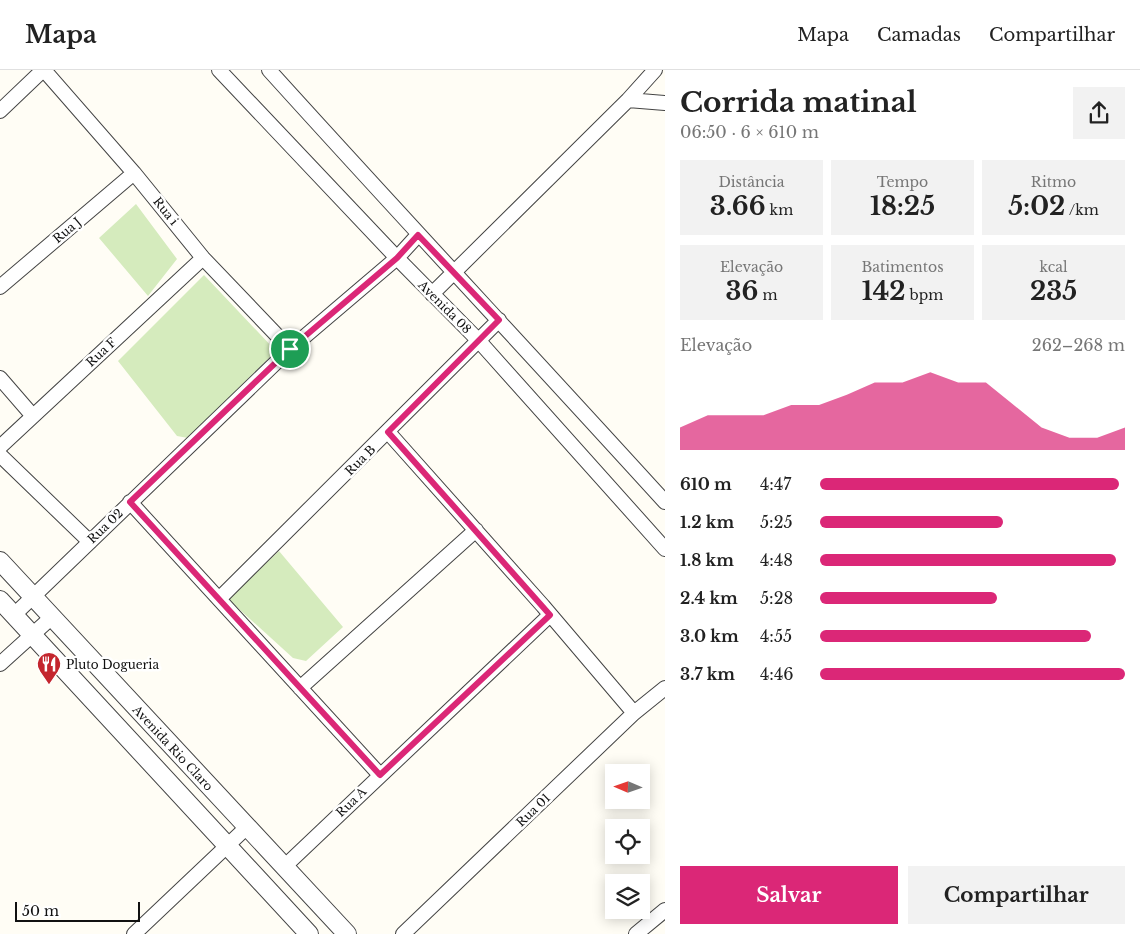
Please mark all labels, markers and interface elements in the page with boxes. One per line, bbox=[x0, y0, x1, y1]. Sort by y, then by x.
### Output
text: Mapa bbox=[25, 20, 97, 49]
text: Mapa bbox=[797, 24, 849, 46]
text: Camadas bbox=[877, 24, 961, 46]
text: Compartilhar bbox=[989, 24, 1115, 46]
text: Corrida matinal bbox=[680, 85, 917, 120]
button: share bbox=[1073, 87, 1125, 139]
text: 06:50 · 6 × 610 m bbox=[680, 122, 819, 142]
text: Distância bbox=[718, 173, 785, 191]
text: Tempo bbox=[877, 173, 928, 191]
text: Ritmo bbox=[1031, 173, 1076, 191]
text: 3.66 bbox=[710, 191, 766, 222]
text: 18:25 bbox=[870, 191, 935, 222]
text: 5:02 bbox=[1008, 191, 1065, 222]
street label: Rua i bbox=[150, 194, 182, 228]
text: km bbox=[766, 201, 793, 219]
text: /km bbox=[1065, 201, 1099, 219]
street label: Rua J bbox=[50, 214, 84, 246]
text: Elevação bbox=[720, 258, 783, 276]
text: Batimentos bbox=[861, 258, 944, 276]
text: kcal bbox=[1040, 258, 1067, 276]
text: 36 bbox=[726, 276, 758, 307]
text: 142 bbox=[862, 276, 906, 307]
text: 235 bbox=[1030, 276, 1077, 307]
street label: Avenida 08 bbox=[415, 277, 475, 337]
text: m bbox=[758, 286, 777, 304]
text: bpm bbox=[906, 286, 943, 304]
pin bbox=[269, 328, 311, 370]
street label: Rua F bbox=[83, 334, 119, 370]
icon: arrive bbox=[276, 335, 304, 363]
text: Elevação bbox=[680, 335, 752, 355]
text: 262–268 m bbox=[1032, 335, 1125, 355]
street label: Rua B bbox=[342, 442, 378, 478]
text: 610 m bbox=[680, 474, 732, 494]
text: 4:47 bbox=[760, 474, 791, 494]
street label: Rua 02 bbox=[84, 506, 126, 546]
text: 1.2 km bbox=[680, 512, 734, 532]
text: 5:25 bbox=[760, 512, 793, 532]
text: 1.8 km bbox=[680, 550, 734, 570]
text: 4:48 bbox=[760, 550, 793, 570]
text: 2.4 km bbox=[680, 588, 738, 608]
text: 5:28 bbox=[760, 588, 793, 608]
text: 3.0 km bbox=[680, 626, 739, 646]
text: 4:55 bbox=[760, 626, 792, 646]
restaurant icon: Pluto Dogueria bbox=[36, 651, 62, 685]
place label: Pluto Dogueria bbox=[66, 657, 159, 672]
text: 3.7 km bbox=[680, 664, 735, 684]
text: 4:46 bbox=[760, 664, 794, 684]
street label: Avenida Rio Claro bbox=[129, 701, 217, 794]
north arrow bbox=[605, 764, 650, 809]
map controls bbox=[605, 764, 650, 919]
street label: Rua A bbox=[333, 784, 370, 820]
street label: Rua 01 bbox=[513, 790, 553, 830]
button: locate bbox=[605, 819, 650, 864]
button: Salvar bbox=[680, 866, 898, 924]
button: Compartilhar bbox=[908, 866, 1125, 924]
button: layers bbox=[605, 874, 650, 919]
scale bar bbox=[15, 899, 140, 922]
text: 50 m bbox=[22, 902, 59, 920]

